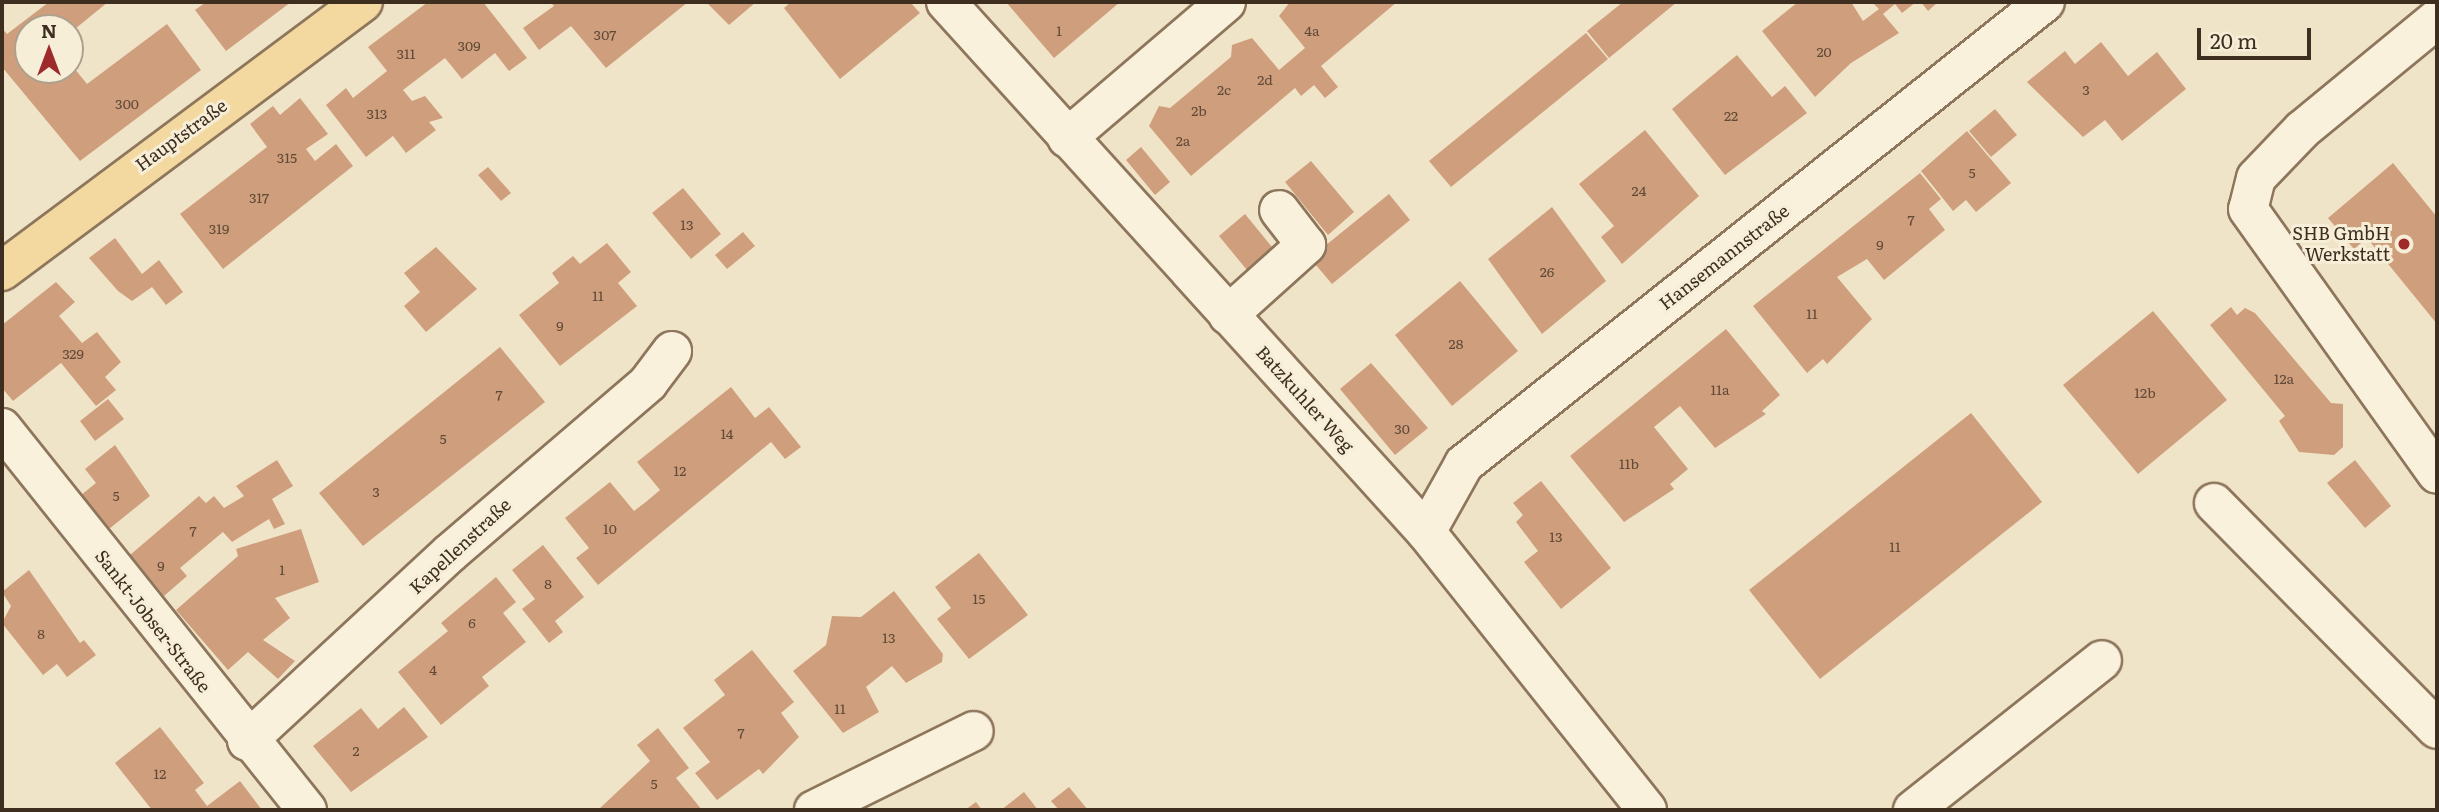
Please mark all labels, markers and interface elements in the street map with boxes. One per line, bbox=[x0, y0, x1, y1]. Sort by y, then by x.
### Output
north arrow bbox=[14, 14, 84, 84]
scale bar bbox=[2201, 14, 2315, 58]
text: N bbox=[41, 16, 57, 44]
house number: 1 bbox=[1056, 22, 1062, 38]
house number: 4a bbox=[1304, 22, 1320, 38]
text: 20 m bbox=[2210, 24, 2257, 55]
house number: 307 bbox=[594, 26, 616, 42]
house number: 309 bbox=[457, 37, 481, 53]
house number: 20 bbox=[1816, 43, 1832, 59]
house number: 311 bbox=[397, 45, 415, 61]
house number: 2d bbox=[1257, 71, 1273, 87]
house number: 2c bbox=[1217, 81, 1231, 97]
house number: 3 bbox=[2082, 81, 2090, 97]
street label: Hauptstraße bbox=[131, 94, 231, 176]
house number: 300 bbox=[115, 95, 139, 111]
house number: 2b bbox=[1191, 102, 1207, 118]
house number: 313 bbox=[367, 105, 387, 121]
house number: 22 bbox=[1724, 107, 1738, 123]
house number: 2a bbox=[1176, 132, 1190, 148]
house number: 315 bbox=[277, 149, 297, 165]
house number: 5 bbox=[1968, 164, 1976, 180]
house number: 24 bbox=[1632, 182, 1646, 198]
house number: 317 bbox=[249, 189, 269, 205]
street label: Hansemannstraße bbox=[1655, 200, 1793, 314]
house number: 7 bbox=[1907, 211, 1915, 227]
house number: 13 bbox=[680, 216, 694, 232]
house number: 319 bbox=[209, 220, 229, 236]
place label: SHB GmbH Werkstatt bbox=[2292, 223, 2390, 266]
house number: 9 bbox=[1876, 236, 1884, 252]
marker: SHB GmbH Werkstatt bbox=[2396, 236, 2412, 252]
house number: 26 bbox=[1540, 263, 1554, 279]
house number: 11 bbox=[592, 287, 604, 303]
house number: 11 bbox=[1806, 305, 1818, 321]
house number: 9 bbox=[556, 317, 564, 333]
house number: 28 bbox=[1449, 335, 1463, 351]
street label: Batzkuhler Weg bbox=[1252, 341, 1358, 457]
house number: 329 bbox=[62, 345, 84, 361]
house number: 12a bbox=[2274, 370, 2294, 386]
house number: 11a bbox=[1711, 381, 1729, 397]
house number: 12b bbox=[2134, 384, 2156, 400]
house number: 7 bbox=[495, 386, 503, 402]
house number: 30 bbox=[1394, 420, 1410, 436]
house number: 14 bbox=[721, 425, 733, 441]
house number: 5 bbox=[439, 430, 447, 446]
house number: 11b bbox=[1619, 455, 1639, 471]
house number: 12 bbox=[674, 462, 686, 478]
house number: 3 bbox=[372, 483, 380, 499]
house number: 5 bbox=[112, 487, 120, 503]
street label: Kapellenstraße bbox=[405, 494, 515, 598]
house number: 10 bbox=[603, 520, 617, 536]
house number: 7 bbox=[189, 522, 197, 538]
house number: 13 bbox=[1549, 528, 1563, 544]
house number: 11 bbox=[1889, 538, 1901, 554]
street label: Sankt-Jobser-Straße bbox=[91, 545, 215, 697]
house number: 9 bbox=[157, 557, 165, 573]
house number: 1 bbox=[279, 561, 285, 577]
house number: 8 bbox=[544, 575, 552, 591]
house number: 15 bbox=[973, 590, 985, 606]
house number: 6 bbox=[468, 614, 476, 630]
house number: 8 bbox=[37, 625, 45, 641]
house number: 13 bbox=[882, 629, 896, 645]
house number: 4 bbox=[429, 661, 437, 677]
house number: 11 bbox=[834, 700, 846, 716]
house number: 7 bbox=[737, 724, 745, 740]
house number: 2 bbox=[352, 742, 360, 758]
house number: 12 bbox=[154, 765, 166, 781]
house number: 5 bbox=[650, 775, 658, 791]

